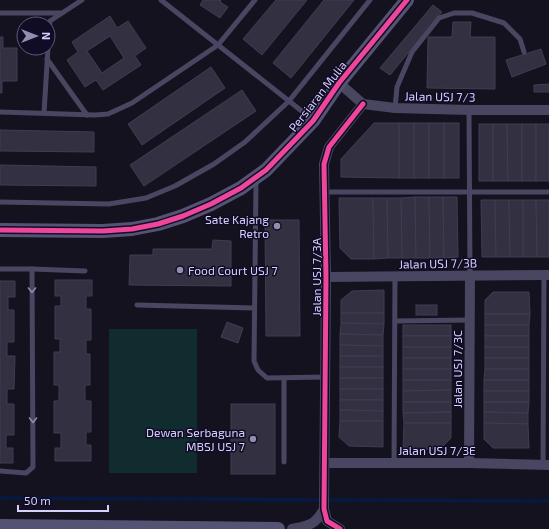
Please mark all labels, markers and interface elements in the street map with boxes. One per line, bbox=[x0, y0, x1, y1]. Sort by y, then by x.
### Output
north arrow bbox=[16, 16, 56, 56]
text: N bbox=[40, 32, 53, 40]
street label: Persiaran Mulia bbox=[285, 58, 349, 134]
street label: Jalan USJ 7/3 bbox=[404, 88, 476, 104]
place label: Sate Kajang Retro bbox=[205, 212, 269, 240]
marker: Sate Kajang Retro bbox=[272, 221, 282, 231]
street label: Jalan USJ 7/3A bbox=[309, 237, 323, 316]
street label: Jalan USJ 7/3B bbox=[399, 255, 477, 271]
place label: Food Court USJ 7 bbox=[188, 263, 278, 277]
marker: Food Court USJ 7 bbox=[175, 265, 185, 275]
one-way arrow bbox=[28, 287, 36, 293]
street label: Jalan USJ 7/3C bbox=[450, 330, 464, 408]
one-way arrow bbox=[29, 417, 37, 423]
place label: Dewan Serbaguna MBSJ USJ 7 bbox=[146, 425, 245, 453]
marker: Dewan Serbaguna MBSJ USJ 7 bbox=[248, 434, 258, 444]
street label: Jalan USJ 7/3E bbox=[398, 443, 476, 457]
scale bar bbox=[18, 487, 108, 513]
text: 50 m bbox=[24, 493, 51, 507]

